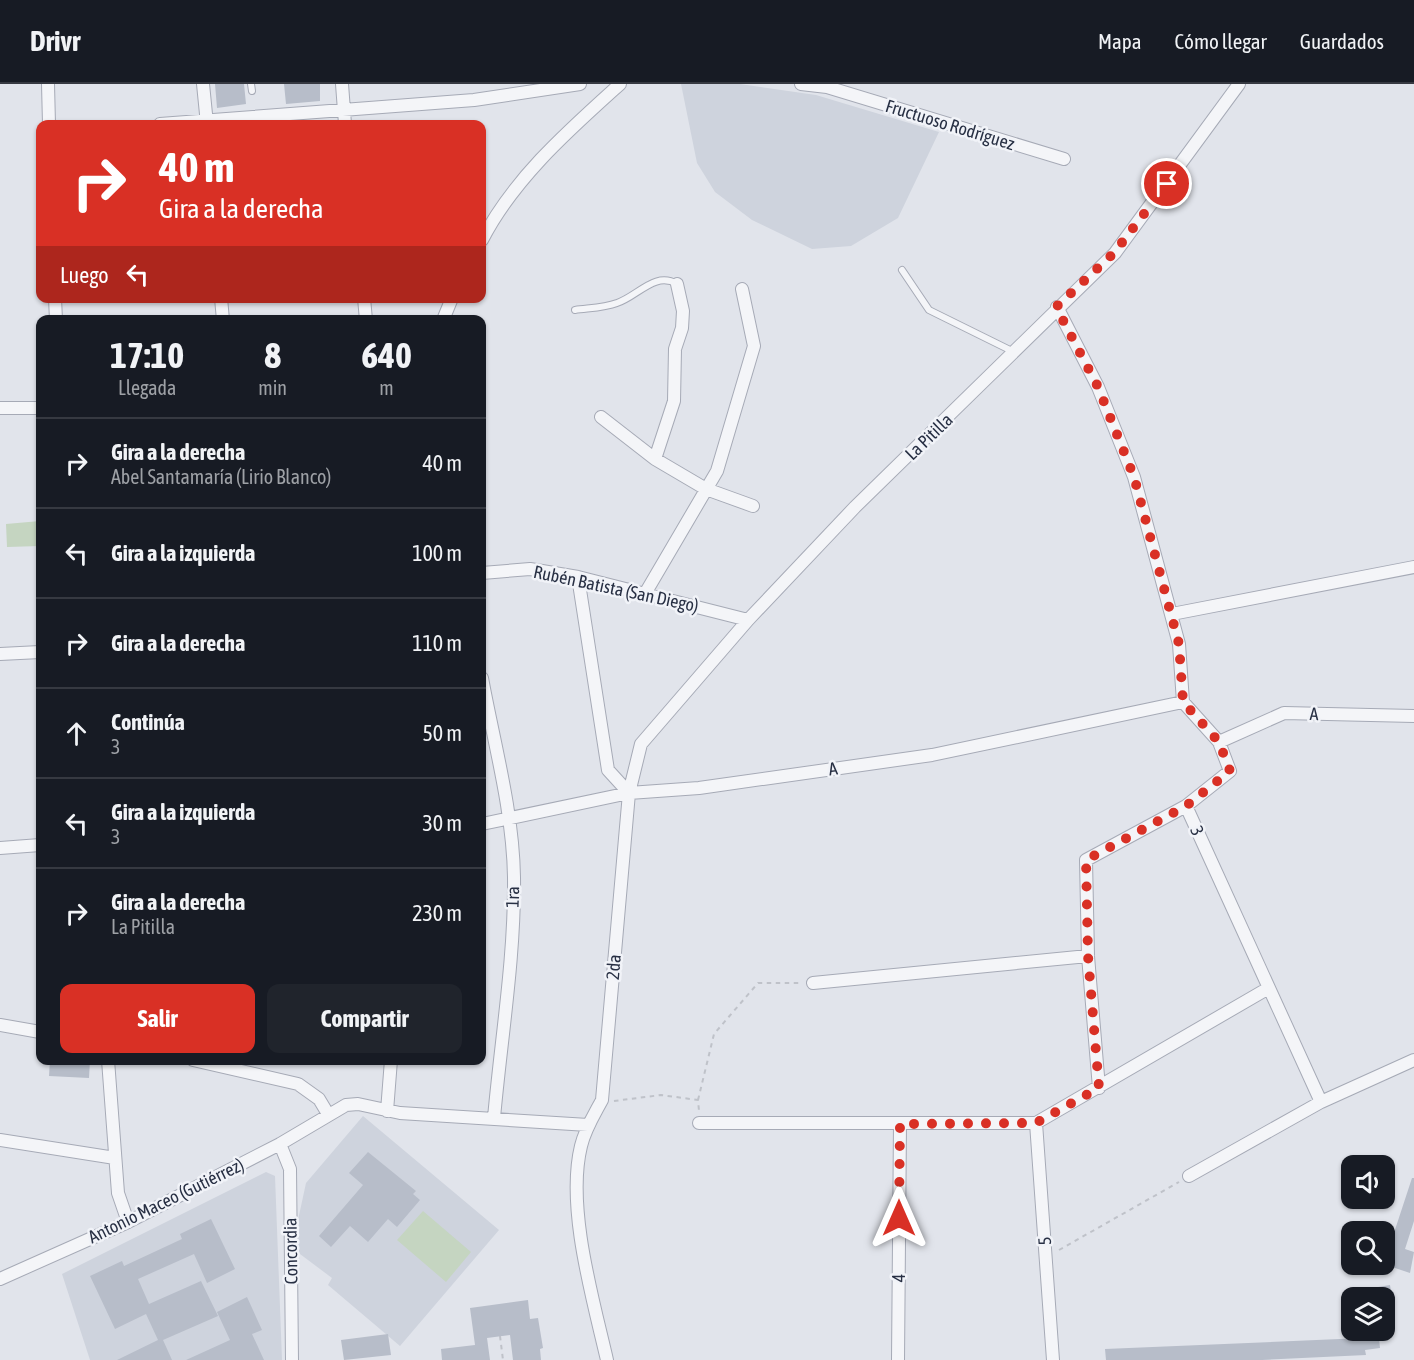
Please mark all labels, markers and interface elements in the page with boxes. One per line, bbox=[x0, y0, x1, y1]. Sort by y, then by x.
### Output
text: Drivr bbox=[30, 25, 80, 57]
text: Mapa bbox=[1098, 29, 1142, 53]
text: Cómo llegar bbox=[1175, 29, 1267, 53]
text: Guardados bbox=[1300, 29, 1384, 53]
street label: Fructuoso Rodríguez bbox=[883, 95, 1018, 154]
text: 40 m bbox=[159, 143, 234, 191]
icon: right bbox=[60, 144, 138, 222]
pin bbox=[1141, 158, 1192, 209]
icon: arrive bbox=[1150, 167, 1183, 200]
text: Gira a la derecha bbox=[159, 193, 324, 224]
icon: left bbox=[121, 258, 154, 291]
text: Luego bbox=[60, 262, 109, 288]
text: 17:10 bbox=[110, 334, 184, 376]
text: 8 bbox=[264, 334, 281, 376]
text: 640 bbox=[361, 334, 412, 376]
text: Llegada bbox=[118, 376, 176, 399]
text: min bbox=[258, 376, 287, 399]
text: m bbox=[379, 376, 394, 399]
street label: La Pitilla bbox=[901, 409, 957, 464]
text: Gira a la derecha bbox=[111, 439, 245, 465]
icon: right bbox=[60, 447, 93, 480]
text: 40 m bbox=[422, 450, 462, 476]
text: Abel Santamaría (Lirio Blanco) bbox=[111, 465, 331, 488]
icon: left bbox=[60, 537, 93, 570]
text: Gira a la izquierda bbox=[111, 540, 255, 566]
text: 100 m bbox=[412, 540, 462, 566]
street label: Rubén Batista (San Diego) bbox=[532, 561, 701, 616]
icon: right bbox=[60, 627, 93, 660]
text: Gira a la derecha bbox=[111, 630, 245, 656]
text: 110 m bbox=[412, 630, 462, 656]
street label: A bbox=[1309, 703, 1319, 724]
text: Continúa bbox=[111, 709, 185, 735]
icon: ahead bbox=[60, 717, 93, 750]
text: 50 m bbox=[422, 720, 462, 746]
text: 3 bbox=[111, 735, 120, 758]
street label: A bbox=[827, 757, 839, 780]
text: Gira a la izquierda bbox=[111, 799, 255, 825]
icon: left bbox=[60, 807, 93, 840]
text: 30 m bbox=[422, 810, 462, 836]
street label: 3 bbox=[1186, 823, 1209, 839]
text: 3 bbox=[111, 825, 120, 848]
street label: 1ra bbox=[502, 886, 523, 908]
text: Gira a la derecha bbox=[111, 889, 245, 915]
icon: right bbox=[60, 897, 93, 930]
text: 230 m bbox=[412, 900, 462, 926]
text: La Pitilla bbox=[111, 915, 175, 938]
street label: 2da bbox=[602, 953, 625, 981]
button: Salir bbox=[60, 984, 255, 1053]
button: Compartir bbox=[267, 984, 462, 1053]
street label: Antonio Maceo (Gutiérrez) bbox=[85, 1154, 247, 1247]
map controls bbox=[1341, 1155, 1395, 1341]
button: sound bbox=[1341, 1155, 1395, 1209]
position arrow bbox=[867, 1186, 931, 1250]
street label: Concordia bbox=[279, 1217, 302, 1285]
button: search bbox=[1341, 1221, 1395, 1275]
street label: 5 bbox=[1034, 1236, 1055, 1246]
street label: 4 bbox=[888, 1274, 909, 1282]
button: layers bbox=[1341, 1287, 1395, 1341]

